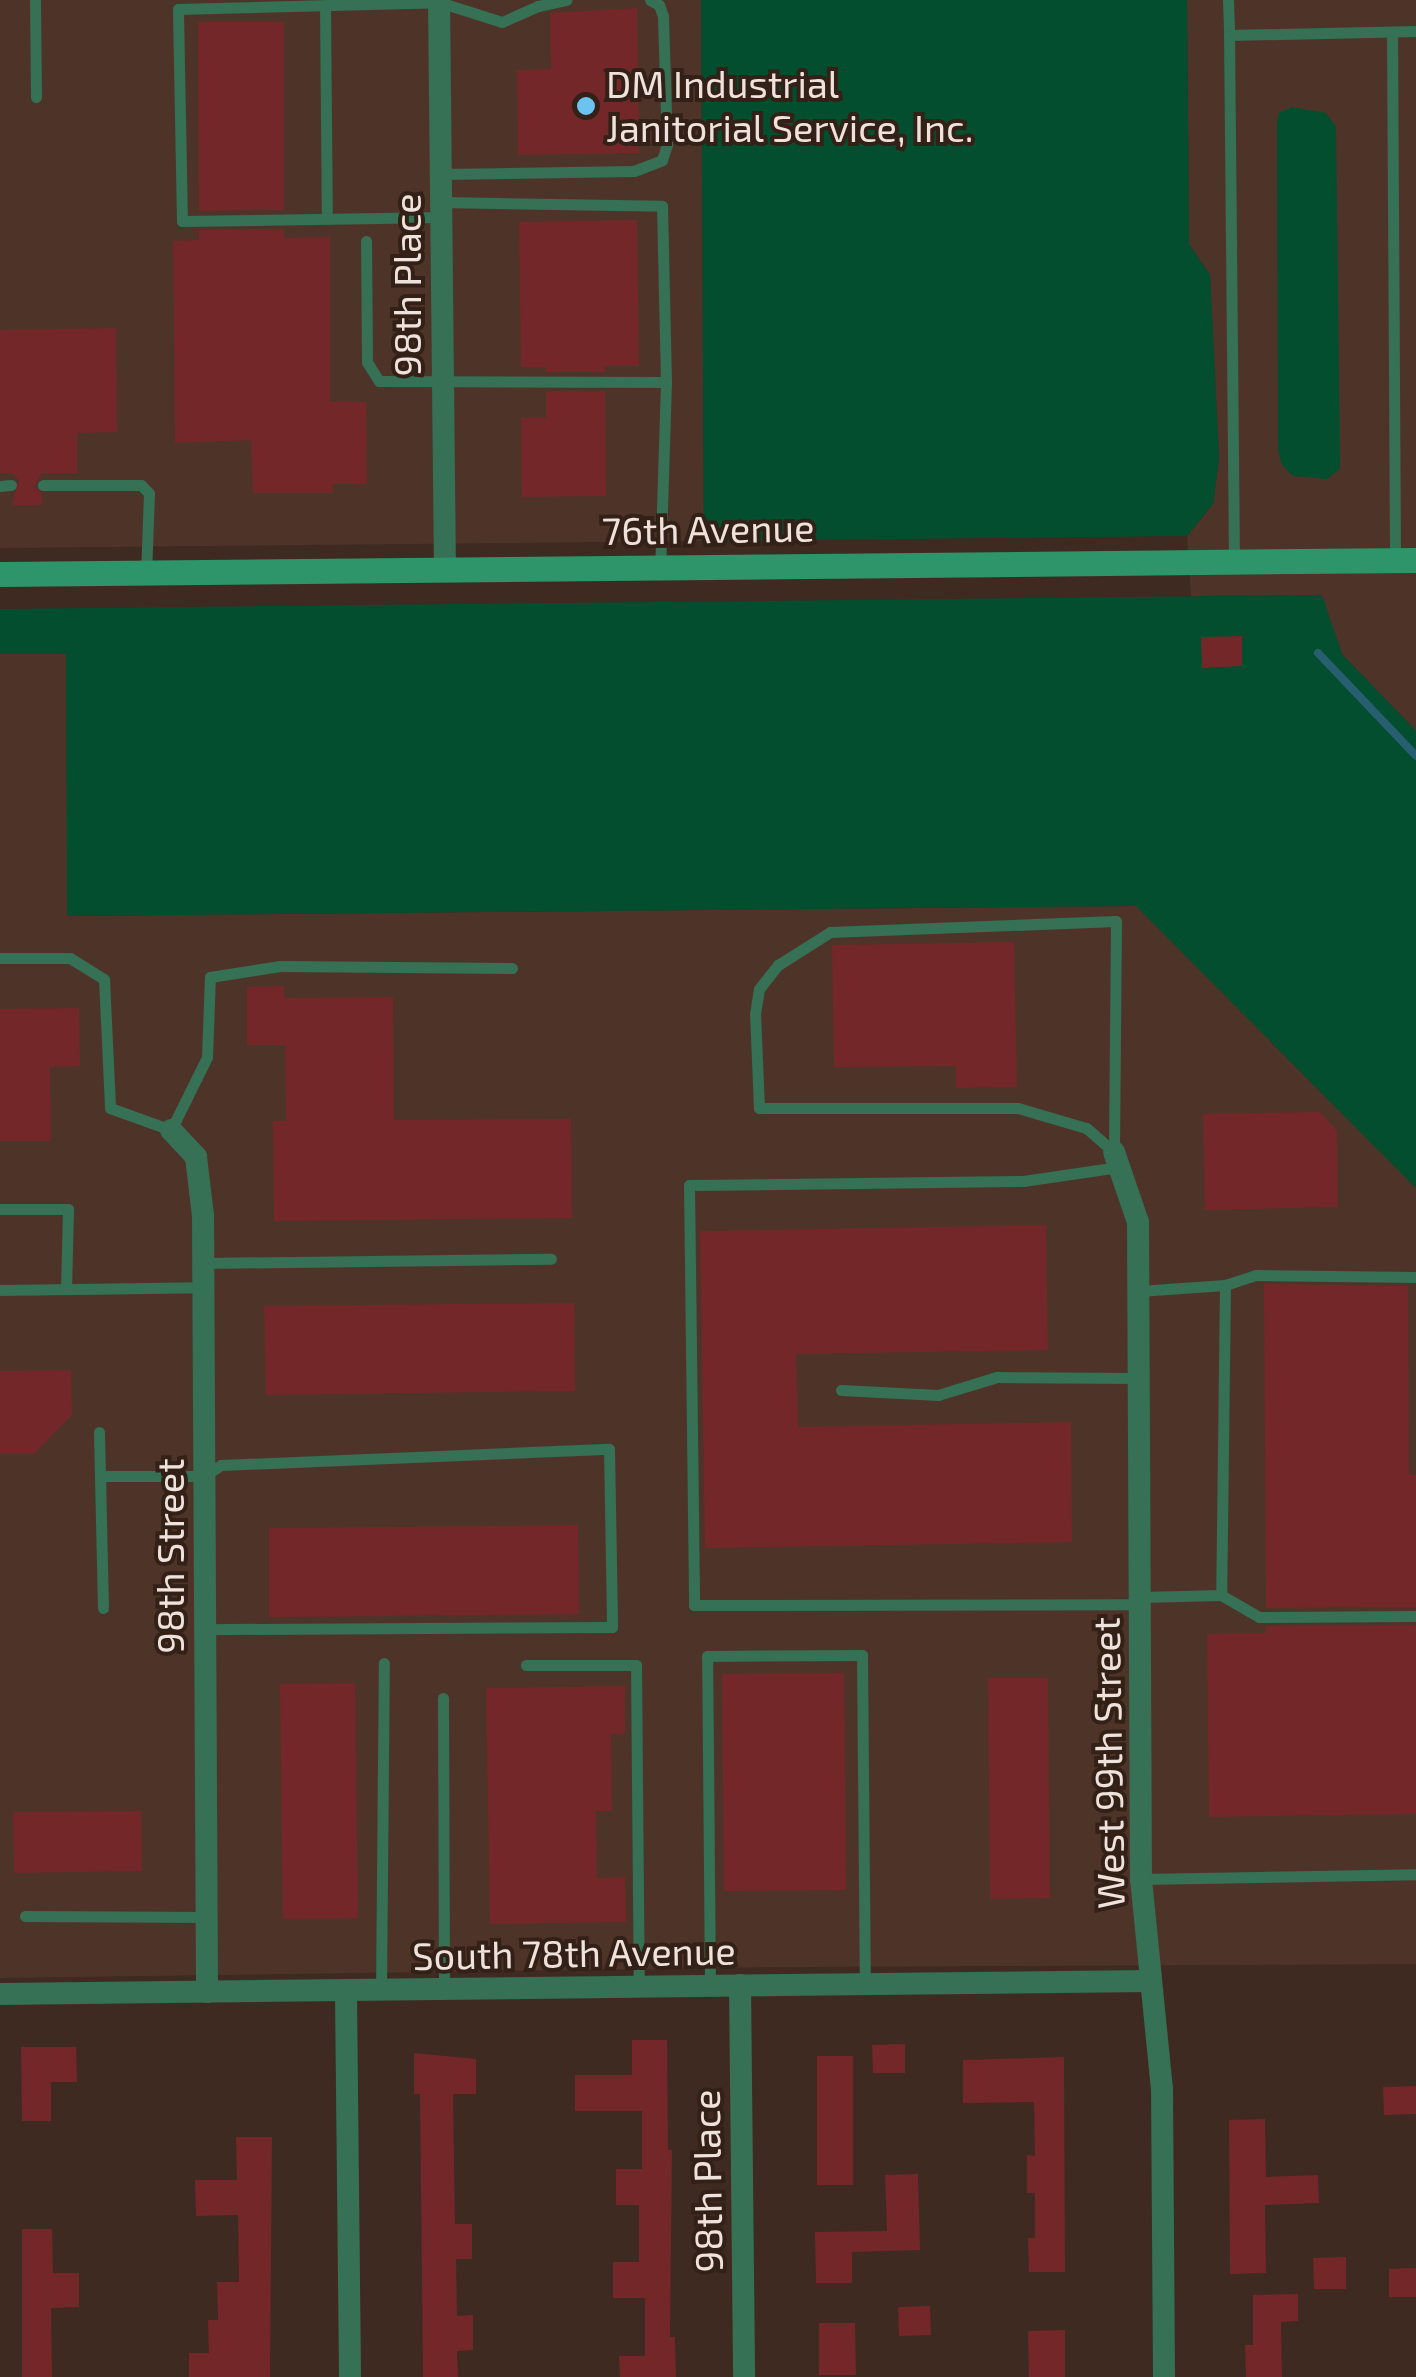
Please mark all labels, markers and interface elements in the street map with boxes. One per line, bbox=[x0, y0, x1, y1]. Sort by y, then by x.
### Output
place label: DM Industrial Janitorial Service, Inc. bbox=[606, 61, 974, 150]
marker: DM Industrial Janitorial Service, Inc. bbox=[575, 95, 597, 117]
street label: 98th Place bbox=[384, 193, 430, 377]
street label: 76th Avenue bbox=[601, 504, 815, 554]
street label: 98th Street bbox=[147, 1458, 193, 1654]
street label: West 99th Street bbox=[1083, 1617, 1133, 1909]
street label: South 78th Avenue bbox=[411, 1927, 737, 1979]
street label: 98th Place bbox=[683, 2089, 731, 2273]

